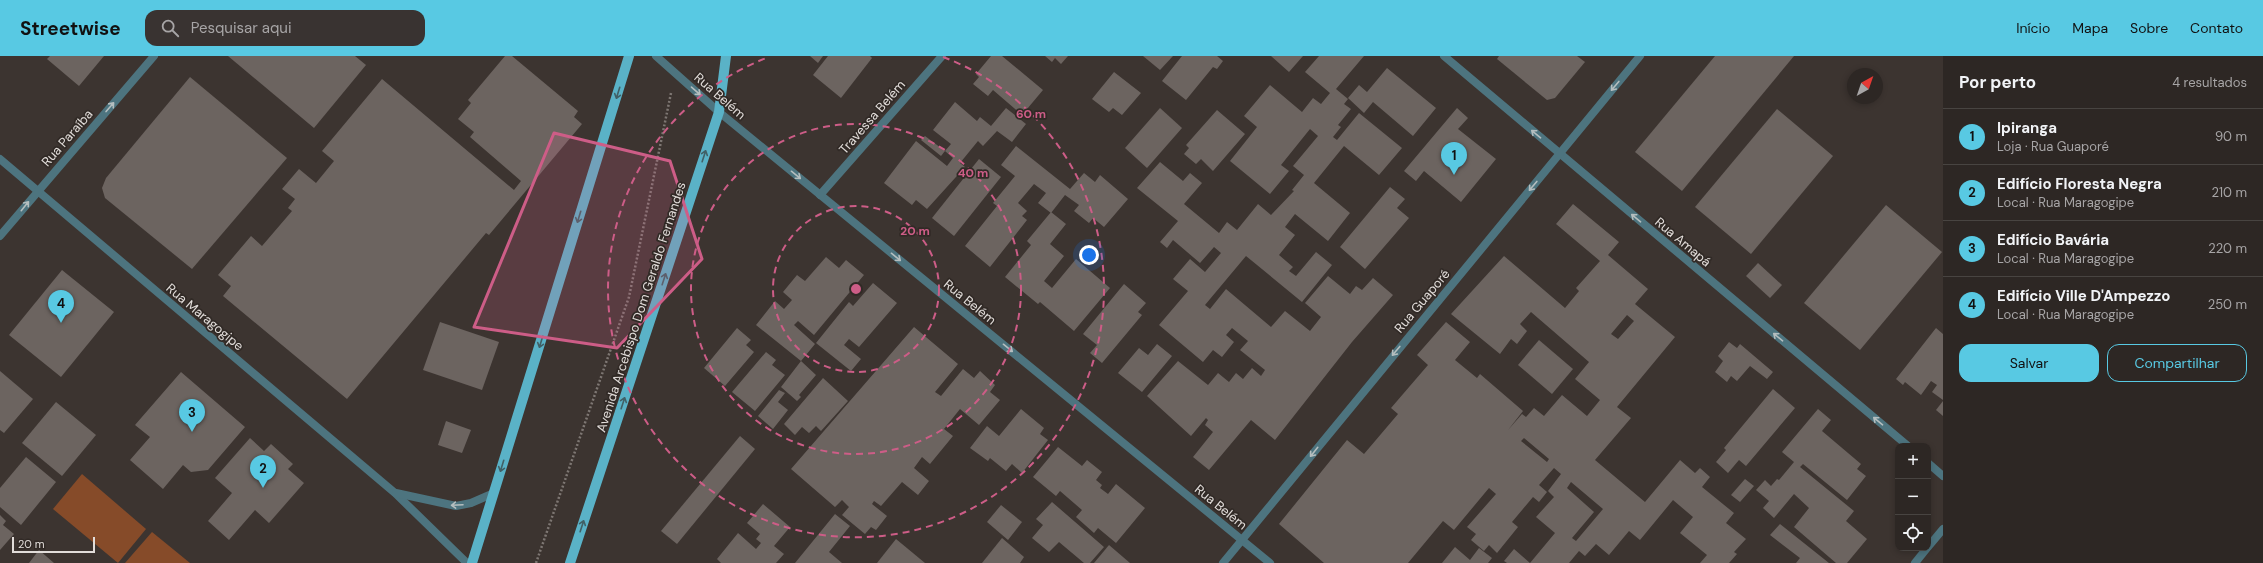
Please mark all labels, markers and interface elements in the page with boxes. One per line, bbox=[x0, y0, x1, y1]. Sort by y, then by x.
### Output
search box bbox=[145, 10, 425, 46]
text: Streetwise bbox=[20, 16, 121, 41]
icon: search bbox=[159, 17, 181, 39]
text: Pesquisar aqui bbox=[191, 18, 292, 38]
text: Início bbox=[2016, 19, 2050, 37]
text: Mapa bbox=[2072, 19, 2108, 37]
text: Sobre bbox=[2130, 19, 2168, 37]
text: Contato bbox=[2190, 19, 2243, 37]
north arrow bbox=[1847, 68, 1883, 104]
street label: Rua Belém bbox=[691, 69, 749, 123]
text: Por perto bbox=[1959, 71, 2036, 93]
text: 4 resultados bbox=[2172, 74, 2247, 91]
street label: Travessa Belém bbox=[835, 76, 909, 158]
one-way arrow bbox=[1611, 81, 1620, 91]
one-way arrow bbox=[614, 87, 621, 100]
one-way arrow bbox=[691, 87, 701, 96]
one-way arrow bbox=[105, 102, 114, 113]
street label: Rua Paraíba bbox=[38, 106, 96, 170]
text: 60 m bbox=[1016, 106, 1046, 122]
text: Ipiranga bbox=[1997, 118, 2057, 138]
text: 1 bbox=[1970, 128, 1974, 145]
text: 90 m bbox=[2215, 128, 2247, 145]
one-way arrow bbox=[1531, 129, 1542, 138]
text: Loja · Rua Guaporé bbox=[1997, 138, 2109, 155]
pin: 1 bbox=[1441, 142, 1467, 175]
one-way arrow bbox=[701, 149, 708, 162]
text: 40 m bbox=[958, 165, 988, 181]
one-way arrow bbox=[790, 170, 801, 179]
text: Edifício Floresta Negra bbox=[1997, 174, 2162, 194]
street label: Avenida Arcebispo Dom Geraldo Fernandes bbox=[592, 180, 690, 434]
one-way arrow bbox=[1528, 181, 1537, 192]
text: 2 bbox=[1968, 184, 1976, 201]
text: 210 m bbox=[2212, 184, 2247, 201]
text: Local · Rua Maragogipe bbox=[1997, 194, 2134, 211]
one-way arrow bbox=[20, 200, 29, 211]
one-way arrow bbox=[575, 211, 582, 224]
one-way arrow bbox=[1631, 213, 1641, 222]
street label: Rua Amapá bbox=[1651, 214, 1715, 270]
text: 20 m bbox=[900, 223, 930, 239]
text: Edifício Bavária bbox=[1997, 230, 2109, 250]
text: 3 bbox=[1968, 240, 1976, 257]
text: 220 m bbox=[2208, 240, 2247, 257]
your location bbox=[1079, 245, 1099, 265]
text: Local · Rua Maragogipe bbox=[1997, 250, 2134, 267]
one-way arrow bbox=[891, 253, 902, 261]
street label: Rua Guaporé bbox=[1390, 266, 1454, 336]
one-way arrow bbox=[660, 273, 668, 285]
street label: Rua Belém bbox=[940, 276, 1000, 328]
street label: Rua Maragogipe bbox=[163, 280, 247, 354]
centre of rings bbox=[849, 282, 863, 296]
text: Edifício Ville D'Ampezzo bbox=[1997, 286, 2170, 306]
pin: 4 bbox=[48, 290, 74, 323]
text: 4 bbox=[1968, 296, 1976, 313]
text: 250 m bbox=[2208, 296, 2247, 313]
text: Local · Rua Maragogipe bbox=[1997, 306, 2134, 323]
one-way arrow bbox=[1773, 333, 1784, 342]
one-way arrow bbox=[537, 335, 544, 348]
one-way arrow bbox=[1002, 344, 1013, 353]
button: Salvar bbox=[1959, 344, 2099, 382]
button: Compartilhar bbox=[2107, 344, 2247, 382]
one-way arrow bbox=[1392, 346, 1401, 356]
one-way arrow bbox=[620, 396, 627, 409]
pin: 3 bbox=[179, 399, 205, 432]
one-way arrow bbox=[1872, 416, 1883, 425]
map controls bbox=[1895, 443, 1931, 551]
button: + bbox=[1895, 443, 1931, 479]
one-way arrow bbox=[1310, 446, 1318, 457]
pin: 2 bbox=[250, 455, 276, 488]
one-way arrow bbox=[498, 460, 506, 472]
button: − bbox=[1895, 479, 1931, 515]
street label: Rua Belém bbox=[1191, 481, 1251, 533]
one-way arrow bbox=[451, 501, 464, 508]
button: locate bbox=[1895, 515, 1931, 551]
one-way arrow bbox=[579, 520, 586, 533]
scale bar bbox=[12, 535, 95, 554]
text: 20 m bbox=[18, 537, 44, 551]

